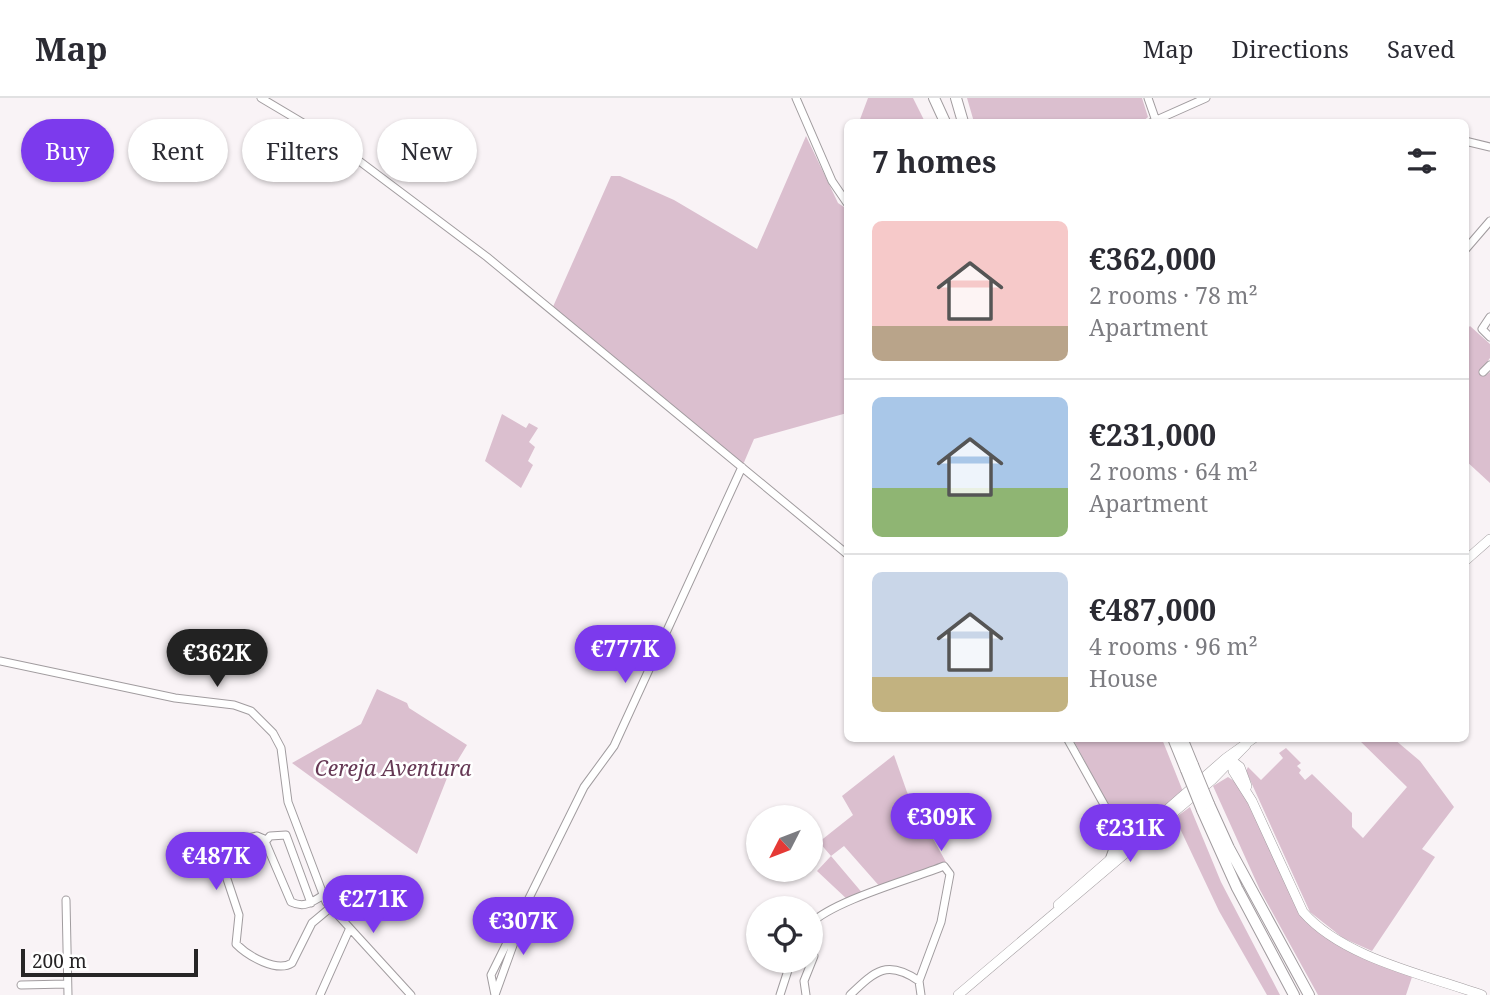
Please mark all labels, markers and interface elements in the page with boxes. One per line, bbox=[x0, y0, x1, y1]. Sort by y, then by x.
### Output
text: Map bbox=[35, 26, 108, 71]
text: Map bbox=[1143, 32, 1194, 65]
text: Directions bbox=[1232, 32, 1349, 65]
text: Saved bbox=[1387, 32, 1455, 65]
chip: Buy bbox=[21, 119, 114, 182]
chip: Rent bbox=[128, 119, 228, 182]
chip: Filters bbox=[242, 119, 363, 182]
chip: New bbox=[377, 119, 477, 182]
text: 7 homes bbox=[872, 141, 996, 182]
icon: filters bbox=[1403, 142, 1441, 180]
text: €362,000 bbox=[1089, 238, 1216, 279]
icon: home bbox=[928, 249, 1012, 333]
text: 2 rooms · 78 m² bbox=[1089, 279, 1258, 311]
text: Apartment bbox=[1089, 311, 1208, 343]
text: €231,000 bbox=[1089, 414, 1216, 455]
icon: home bbox=[928, 425, 1012, 509]
text: 2 rooms · 64 m² bbox=[1089, 455, 1258, 487]
text: Apartment bbox=[1089, 487, 1208, 519]
text: €487,000 bbox=[1089, 589, 1216, 630]
icon: home bbox=[928, 600, 1012, 684]
pin: €777K bbox=[576, 626, 674, 685]
pin: €362K bbox=[168, 630, 266, 689]
text: 4 rooms · 96 m² bbox=[1089, 630, 1258, 662]
text: €777K bbox=[591, 632, 659, 664]
text: €362K bbox=[183, 636, 251, 668]
text: House bbox=[1089, 662, 1158, 694]
park label: Cereja Aventura bbox=[315, 754, 472, 782]
pin: €309K bbox=[892, 794, 990, 853]
text: €309K bbox=[907, 800, 975, 832]
pin: €231K bbox=[1081, 804, 1179, 864]
north arrow bbox=[746, 805, 822, 882]
map controls bbox=[746, 805, 823, 973]
text: €231K bbox=[1096, 811, 1164, 843]
pin: €487K bbox=[167, 832, 265, 892]
text: €487K bbox=[182, 839, 250, 871]
pin: €271K bbox=[324, 876, 422, 935]
text: €271K bbox=[339, 882, 407, 914]
button: locate bbox=[746, 896, 823, 973]
pin: €307K bbox=[474, 898, 572, 957]
text: €307K bbox=[489, 904, 557, 936]
scale bar bbox=[21, 946, 198, 978]
text: 200 m bbox=[32, 948, 87, 974]

